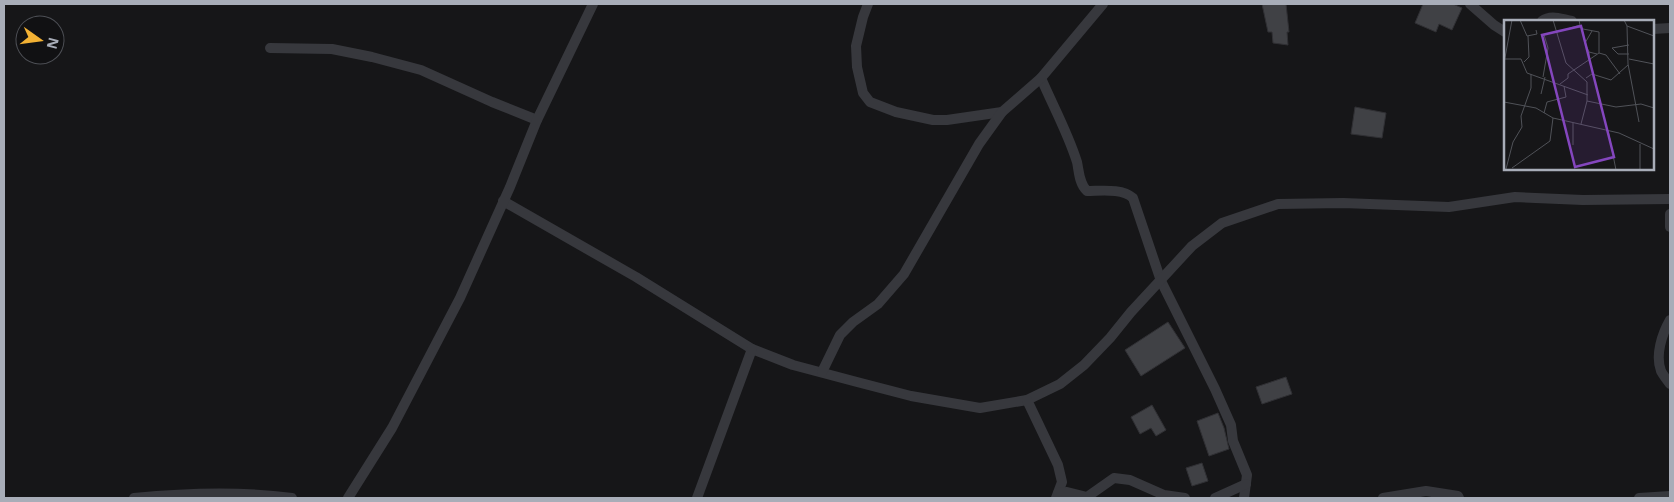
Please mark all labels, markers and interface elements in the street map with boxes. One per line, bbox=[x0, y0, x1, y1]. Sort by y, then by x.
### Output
north arrow bbox=[15, 15, 65, 65]
inset map bbox=[1504, 20, 1654, 170]
text: N bbox=[43, 35, 64, 51]

